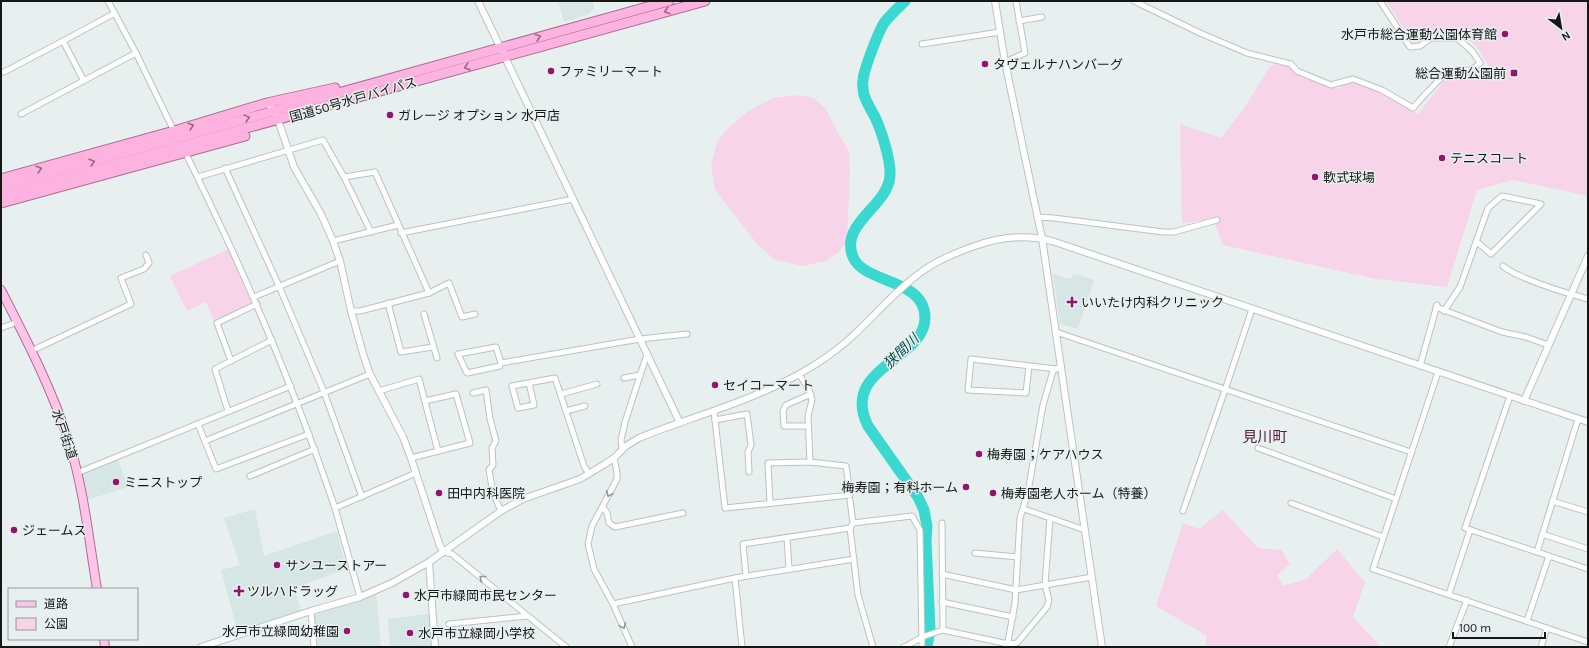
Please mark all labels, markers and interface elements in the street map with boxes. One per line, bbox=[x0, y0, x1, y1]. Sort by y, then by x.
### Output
one-way arrow bbox=[664, 7, 671, 15]
north arrow bbox=[1541, 8, 1581, 48]
place label: 水戸市総合運動公園体育館 bbox=[1341, 27, 1497, 42]
marker: 水戸市総合運動公園体育館 bbox=[1500, 29, 1510, 39]
text: N bbox=[1559, 29, 1573, 44]
one-way arrow bbox=[534, 33, 541, 42]
place label: タヴェルナハンバーグ bbox=[993, 57, 1123, 72]
marker: タヴェルナハンバーグ bbox=[980, 59, 990, 69]
one-way arrow bbox=[464, 63, 470, 71]
place label: ファミリーマート bbox=[559, 64, 663, 79]
marker: ファミリーマート bbox=[546, 66, 556, 76]
place label: 総合運動公園前 bbox=[1415, 66, 1506, 81]
marker: 総合運動公園前 bbox=[1509, 68, 1519, 78]
street label: 国道50号水戸バイパス bbox=[288, 74, 419, 125]
place label: ガレージ オプション 水戸店 bbox=[398, 108, 560, 123]
marker: ガレージ オプション 水戸店 bbox=[385, 110, 395, 120]
one-way arrow bbox=[243, 114, 250, 123]
one-way arrow bbox=[187, 122, 194, 131]
place label: テニスコート bbox=[1450, 151, 1528, 166]
marker: テニスコート bbox=[1437, 153, 1447, 163]
one-way arrow bbox=[89, 158, 96, 167]
one-way arrow bbox=[35, 165, 42, 173]
place label: 軟式球場 bbox=[1323, 170, 1375, 185]
marker: 軟式球場 bbox=[1310, 172, 1320, 182]
place label: いいたけ内科クリニック bbox=[1081, 295, 1224, 310]
marker: いいたけ内科クリニック bbox=[1066, 296, 1078, 308]
water label: 狭間川 bbox=[880, 329, 924, 372]
place label: セイコーマート bbox=[723, 378, 814, 393]
marker: セイコーマート bbox=[710, 380, 720, 390]
street label: 水戸街道 bbox=[49, 407, 80, 461]
district label: 見川町 bbox=[1242, 428, 1288, 446]
place label: 梅寿園；ケアハウス bbox=[987, 447, 1103, 462]
marker: 梅寿園；ケアハウス bbox=[974, 449, 984, 459]
place label: ミニストップ bbox=[124, 475, 202, 490]
marker: ミニストップ bbox=[111, 477, 121, 487]
place label: 梅寿園；有料ホーム bbox=[841, 480, 958, 495]
marker: 梅寿園；有料ホーム bbox=[961, 482, 971, 492]
place label: 田中内科医院 bbox=[447, 486, 525, 501]
place label: 梅寿園老人ホーム（特養） bbox=[1001, 486, 1157, 501]
marker: 田中内科医院 bbox=[434, 488, 444, 498]
marker: 梅寿園老人ホーム（特養） bbox=[988, 488, 998, 498]
one-way arrow bbox=[606, 490, 614, 498]
place label: ジェームス bbox=[22, 523, 87, 538]
marker: ジェームス bbox=[9, 525, 19, 535]
place label: サンユーストアー bbox=[285, 558, 388, 573]
marker: サンユーストアー bbox=[272, 560, 282, 570]
one-way arrow bbox=[479, 576, 486, 583]
place label: ツルハドラッグ bbox=[247, 584, 338, 599]
marker: ツルハドラッグ bbox=[234, 586, 244, 596]
legend bbox=[8, 588, 138, 640]
place label: 水戸市緑岡市民センター bbox=[414, 588, 557, 603]
marker: 水戸市緑岡市民センター bbox=[401, 590, 411, 600]
text: 道路 bbox=[44, 597, 68, 611]
scale bar bbox=[1453, 614, 1545, 640]
text: 公園 bbox=[44, 617, 68, 631]
text: 100 m bbox=[1459, 621, 1491, 635]
one-way arrow bbox=[618, 622, 626, 629]
place label: 水戸市立緑岡幼稚園 bbox=[222, 624, 339, 639]
marker: 水戸市立緑岡幼稚園 bbox=[342, 626, 352, 636]
place label: 水戸市立緑岡小学校 bbox=[418, 626, 535, 641]
marker: 水戸市立緑岡小学校 bbox=[405, 628, 415, 638]

